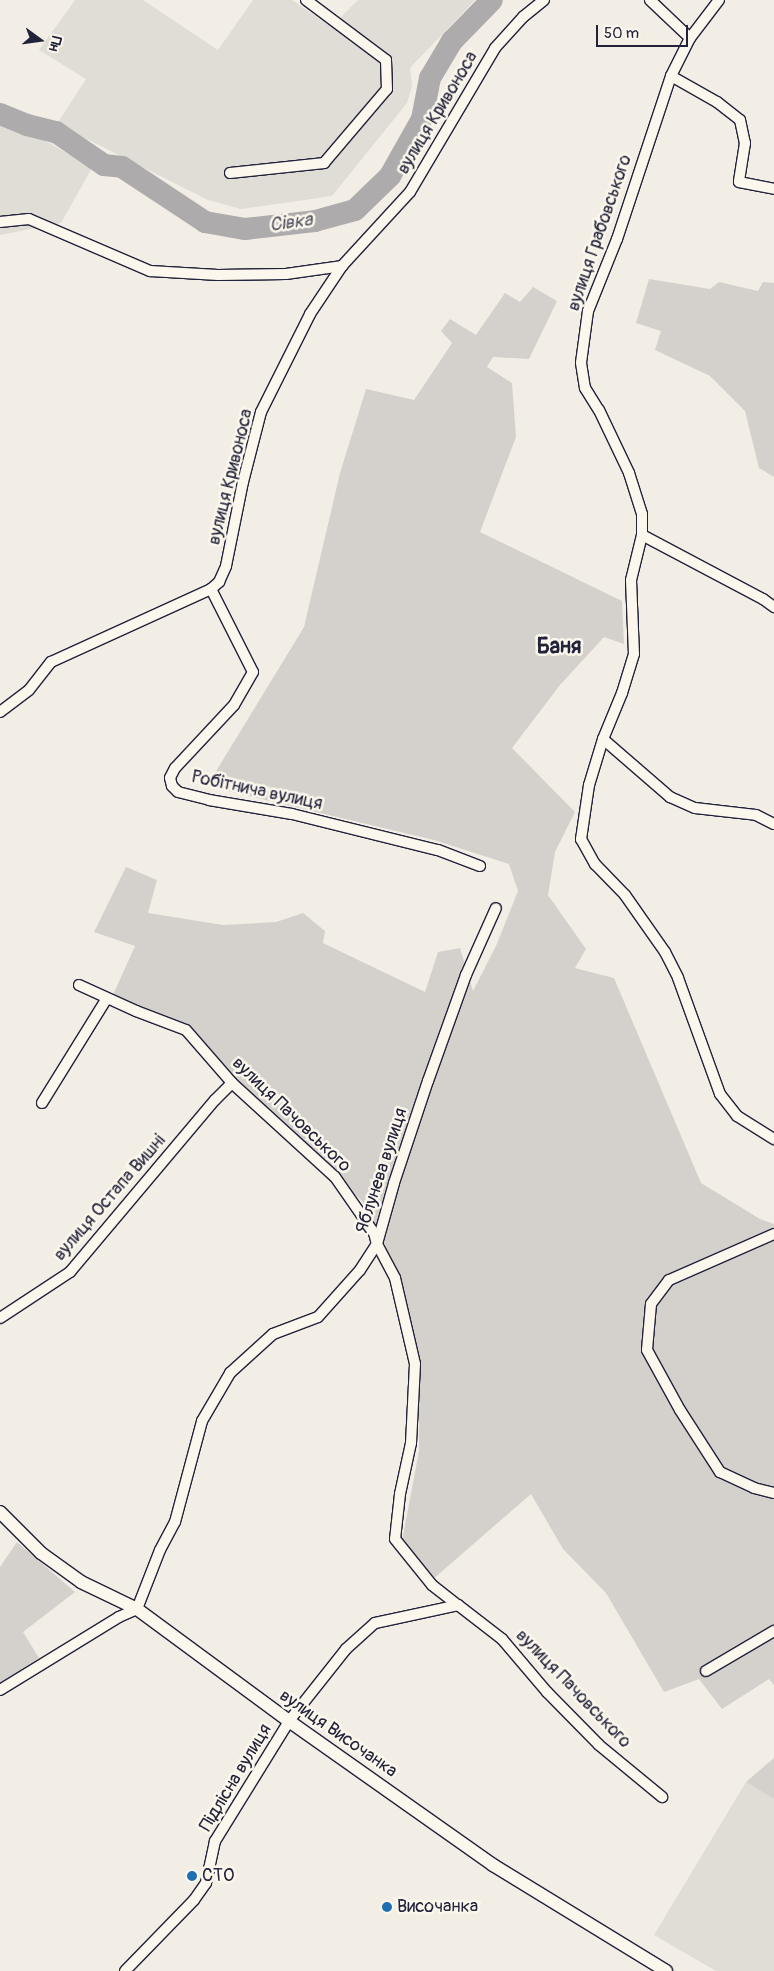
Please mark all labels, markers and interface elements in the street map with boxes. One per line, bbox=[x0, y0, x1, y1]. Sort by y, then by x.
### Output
north arrow bbox=[15, 15, 65, 65]
scale bar bbox=[599, 15, 692, 47]
text: 50 m bbox=[604, 24, 639, 43]
text: Пн bbox=[45, 34, 65, 53]
street label: вулиця Кривоноса bbox=[393, 48, 483, 178]
street label: вулиця Грабовського bbox=[563, 152, 637, 314]
water label: Сівка bbox=[268, 209, 314, 237]
street label: вулиця Кривоноса bbox=[204, 407, 258, 547]
district label: Баня bbox=[537, 634, 581, 660]
street label: Робітнича вулиця bbox=[190, 767, 324, 815]
street label: вулиця Пачовського bbox=[227, 1053, 355, 1177]
street label: Яблунева вулиця bbox=[352, 1106, 412, 1236]
street label: вулиця Остапа Вишні bbox=[49, 1131, 171, 1265]
street label: вулиця Пачовського bbox=[511, 1625, 635, 1753]
street label: вулиця Височанка bbox=[275, 1685, 401, 1783]
street label: Підлісна вулиця bbox=[195, 1720, 277, 1836]
place label: СТО bbox=[202, 1865, 235, 1887]
marker: СТО bbox=[186, 1870, 198, 1882]
place label: Височанка bbox=[397, 1896, 478, 1918]
marker: Височанка bbox=[381, 1901, 393, 1913]

